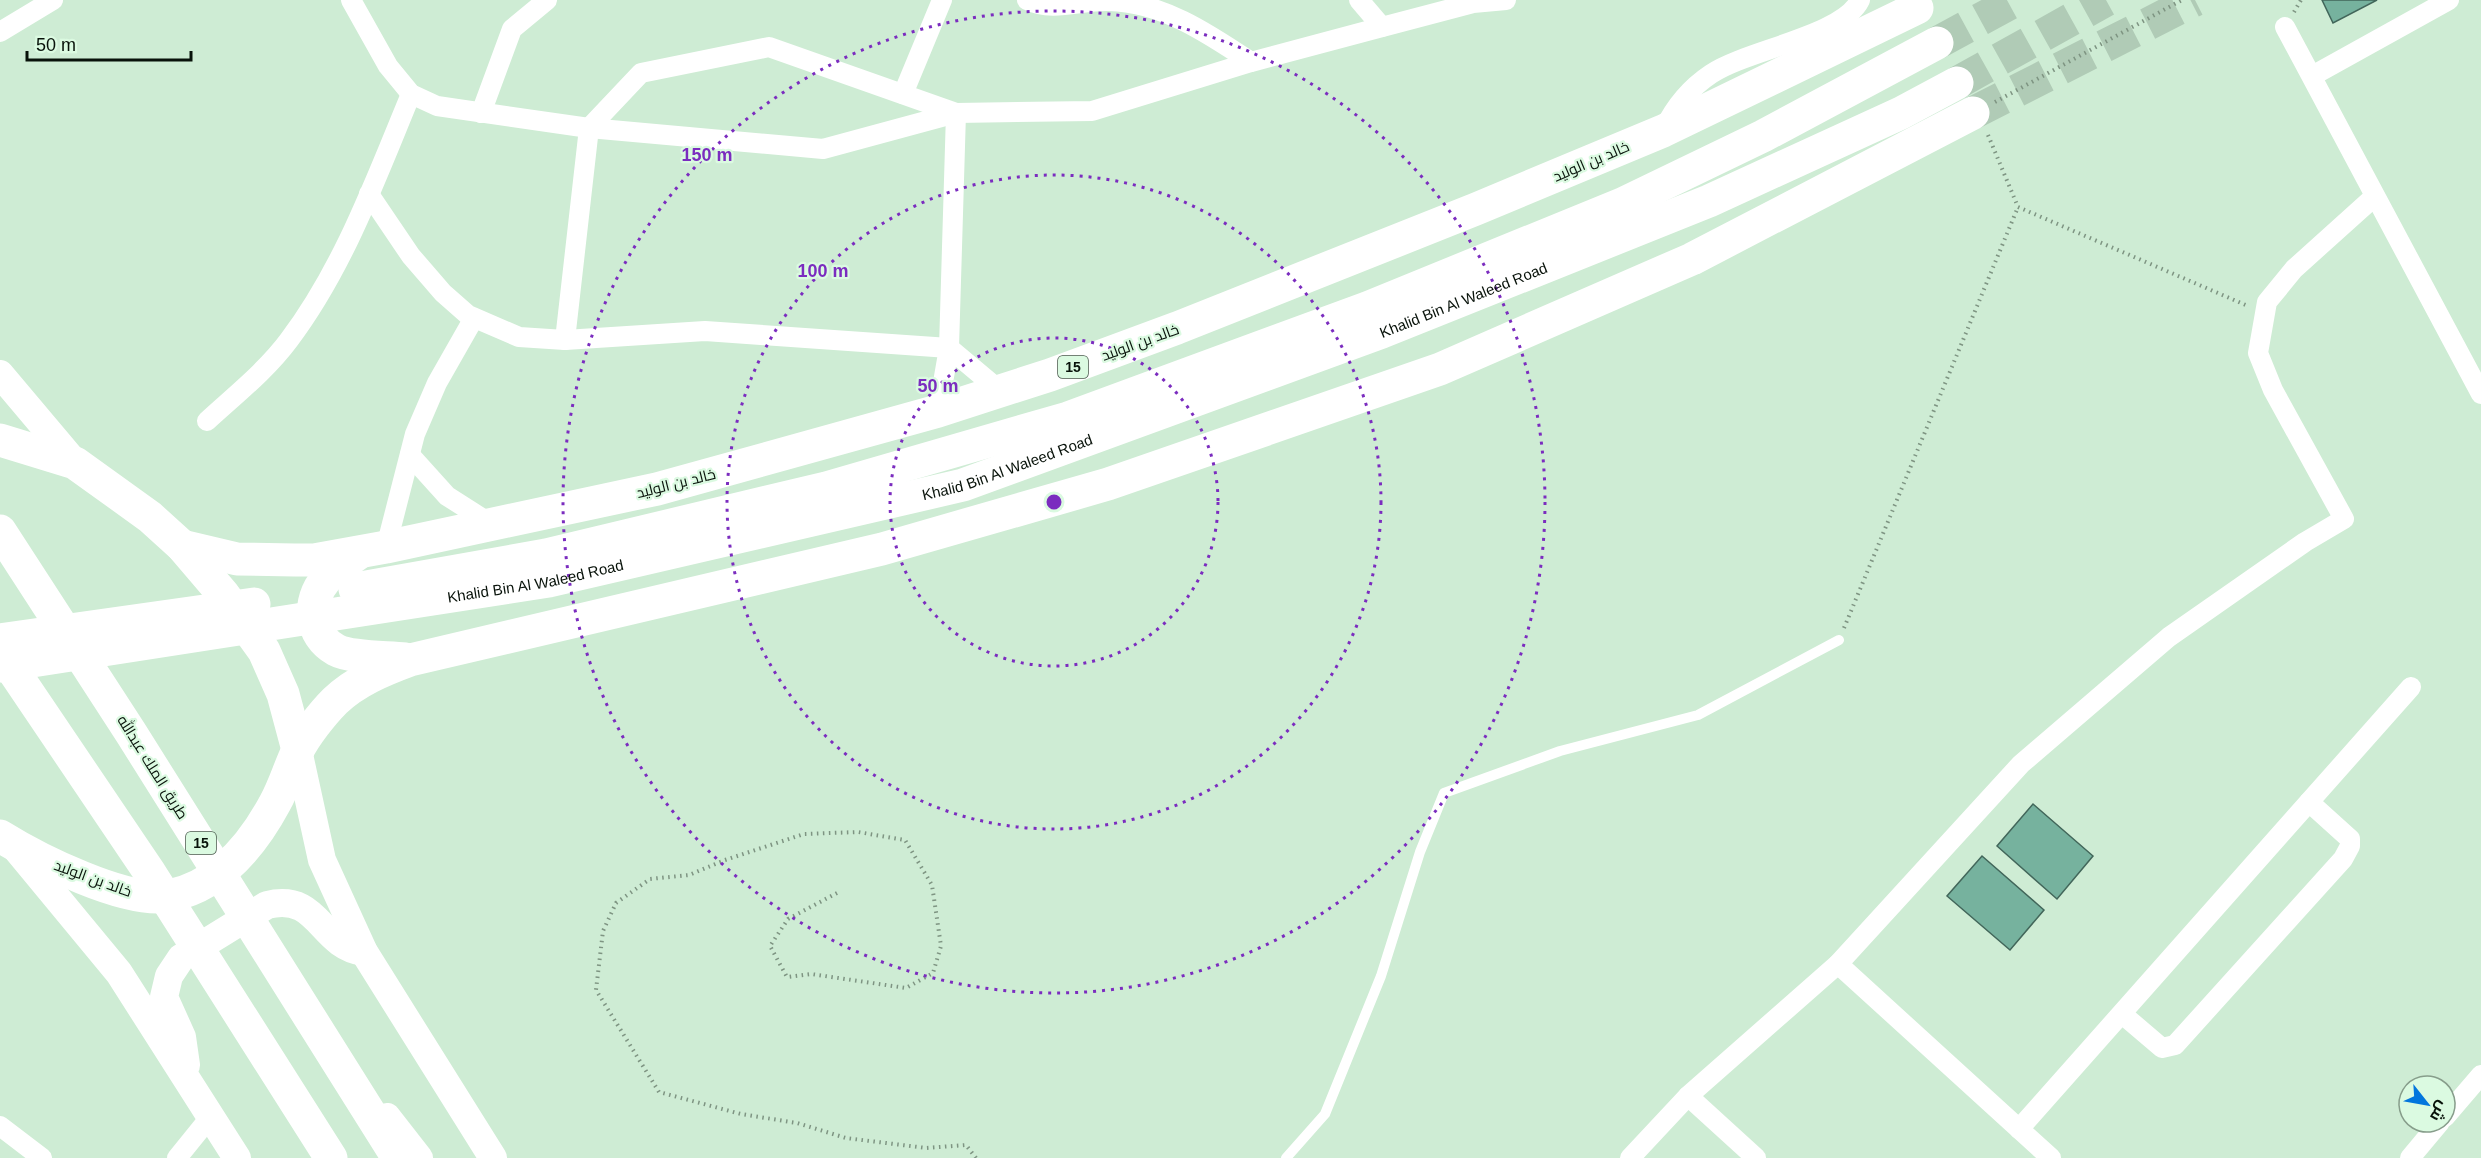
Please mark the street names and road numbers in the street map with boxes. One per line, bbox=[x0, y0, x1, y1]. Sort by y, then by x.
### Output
street label: خالد بن الوليد bbox=[1550, 137, 1632, 187]
street label: Khalid Bin Al Waleed Road bbox=[1377, 258, 1549, 341]
street label: خالد بن الوليد bbox=[1099, 320, 1182, 366]
road number: 15 bbox=[1058, 356, 1088, 378]
street label: Khalid Bin Al Waleed Road bbox=[920, 430, 1095, 503]
street label: خالد بن الوليد bbox=[635, 465, 718, 503]
street label: Khalid Bin Al Waleed Road bbox=[446, 556, 625, 605]
street label: طريق الملك عبدالله bbox=[113, 712, 193, 823]
road number: 15 bbox=[186, 832, 216, 854]
street label: خالد بن الوليد bbox=[51, 856, 134, 902]

